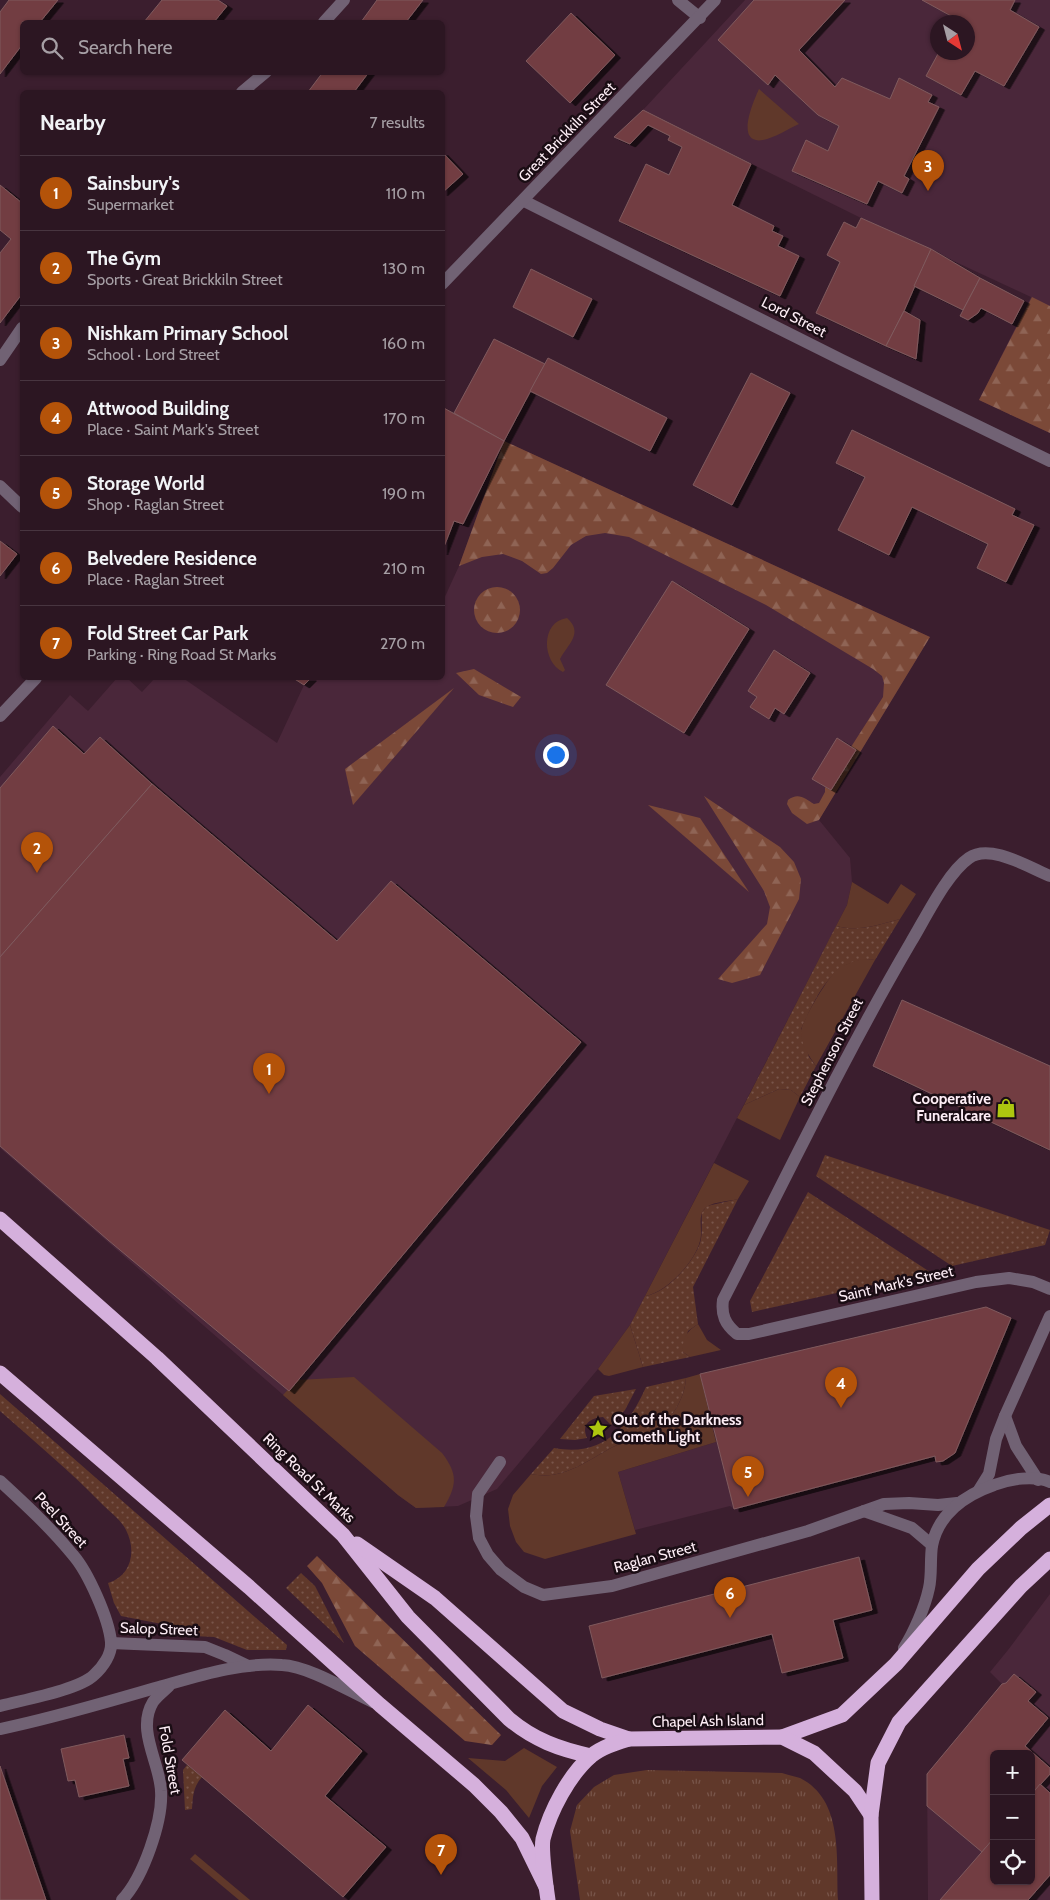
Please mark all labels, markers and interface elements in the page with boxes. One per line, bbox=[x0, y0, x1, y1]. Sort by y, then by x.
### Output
north arrow bbox=[930, 15, 975, 60]
search box bbox=[20, 20, 445, 75]
icon: search bbox=[38, 34, 66, 62]
text: Search here bbox=[78, 36, 172, 59]
street label: Great Brickkiln Street bbox=[515, 78, 619, 186]
text: Nearby bbox=[40, 110, 106, 135]
text: 7 results bbox=[370, 113, 425, 132]
pin: 3 bbox=[912, 150, 944, 191]
text: Sainsbury's bbox=[87, 172, 180, 195]
text: 1 bbox=[53, 184, 59, 203]
text: 110 m bbox=[386, 184, 425, 203]
text: Supermarket bbox=[87, 195, 174, 214]
text: The Gym bbox=[87, 247, 161, 270]
text: 2 bbox=[52, 259, 60, 278]
text: 130 m bbox=[382, 259, 425, 278]
text: Sports · Great Brickkiln Street bbox=[87, 270, 283, 289]
street label: Lord Street bbox=[759, 293, 829, 341]
text: Nishkam Primary School bbox=[87, 322, 288, 345]
text: 3 bbox=[52, 334, 60, 353]
text: 160 m bbox=[382, 334, 425, 353]
text: School · Lord Street bbox=[87, 345, 220, 364]
text: Attwood Building bbox=[87, 397, 229, 420]
text: 4 bbox=[51, 409, 61, 428]
text: 170 m bbox=[383, 409, 425, 428]
text: Place · Saint Mark's Street bbox=[87, 420, 259, 439]
text: Storage World bbox=[87, 472, 205, 495]
text: 5 bbox=[52, 484, 60, 503]
text: 190 m bbox=[382, 484, 425, 503]
text: Shop · Raglan Street bbox=[87, 495, 224, 514]
text: Belvedere Residence bbox=[87, 547, 257, 570]
text: 6 bbox=[52, 559, 61, 578]
text: 210 m bbox=[383, 559, 425, 578]
text: Place · Raglan Street bbox=[87, 570, 224, 589]
text: Fold Street Car Park bbox=[87, 622, 249, 645]
text: 7 bbox=[52, 634, 60, 653]
text: 270 m bbox=[380, 634, 425, 653]
text: Parking · Ring Road St Marks bbox=[87, 645, 276, 664]
your location bbox=[543, 742, 569, 768]
pin: 2 bbox=[21, 832, 53, 873]
street label: Stephenson Street bbox=[797, 995, 867, 1109]
pin: 1 bbox=[253, 1053, 285, 1094]
place label: Cooperative Funeralcare bbox=[913, 1090, 991, 1125]
shop icon: Cooperative Funeralcare bbox=[995, 1097, 1017, 1119]
street label: Saint Mark's Street bbox=[837, 1262, 955, 1306]
pin: 4 bbox=[825, 1367, 857, 1408]
place label: Out of the Darkness Cometh Light bbox=[613, 1411, 742, 1446]
place icon: Out of the Darkness Cometh Light bbox=[587, 1418, 609, 1440]
street label: Ring Road St Marks bbox=[259, 1429, 359, 1527]
pin: 5 bbox=[732, 1456, 764, 1497]
street label: Peel Street bbox=[31, 1489, 91, 1551]
street label: Raglan Street bbox=[612, 1537, 698, 1577]
pin: 6 bbox=[714, 1577, 746, 1618]
street label: Salop Street bbox=[120, 1619, 198, 1639]
street label: Chapel Ash Island bbox=[652, 1711, 764, 1731]
street label: Fold Street bbox=[155, 1724, 185, 1796]
map controls bbox=[990, 1750, 1035, 1885]
button: + bbox=[990, 1750, 1035, 1795]
button: − bbox=[990, 1795, 1035, 1840]
pin: 7 bbox=[425, 1834, 457, 1875]
button: locate bbox=[990, 1840, 1035, 1885]

